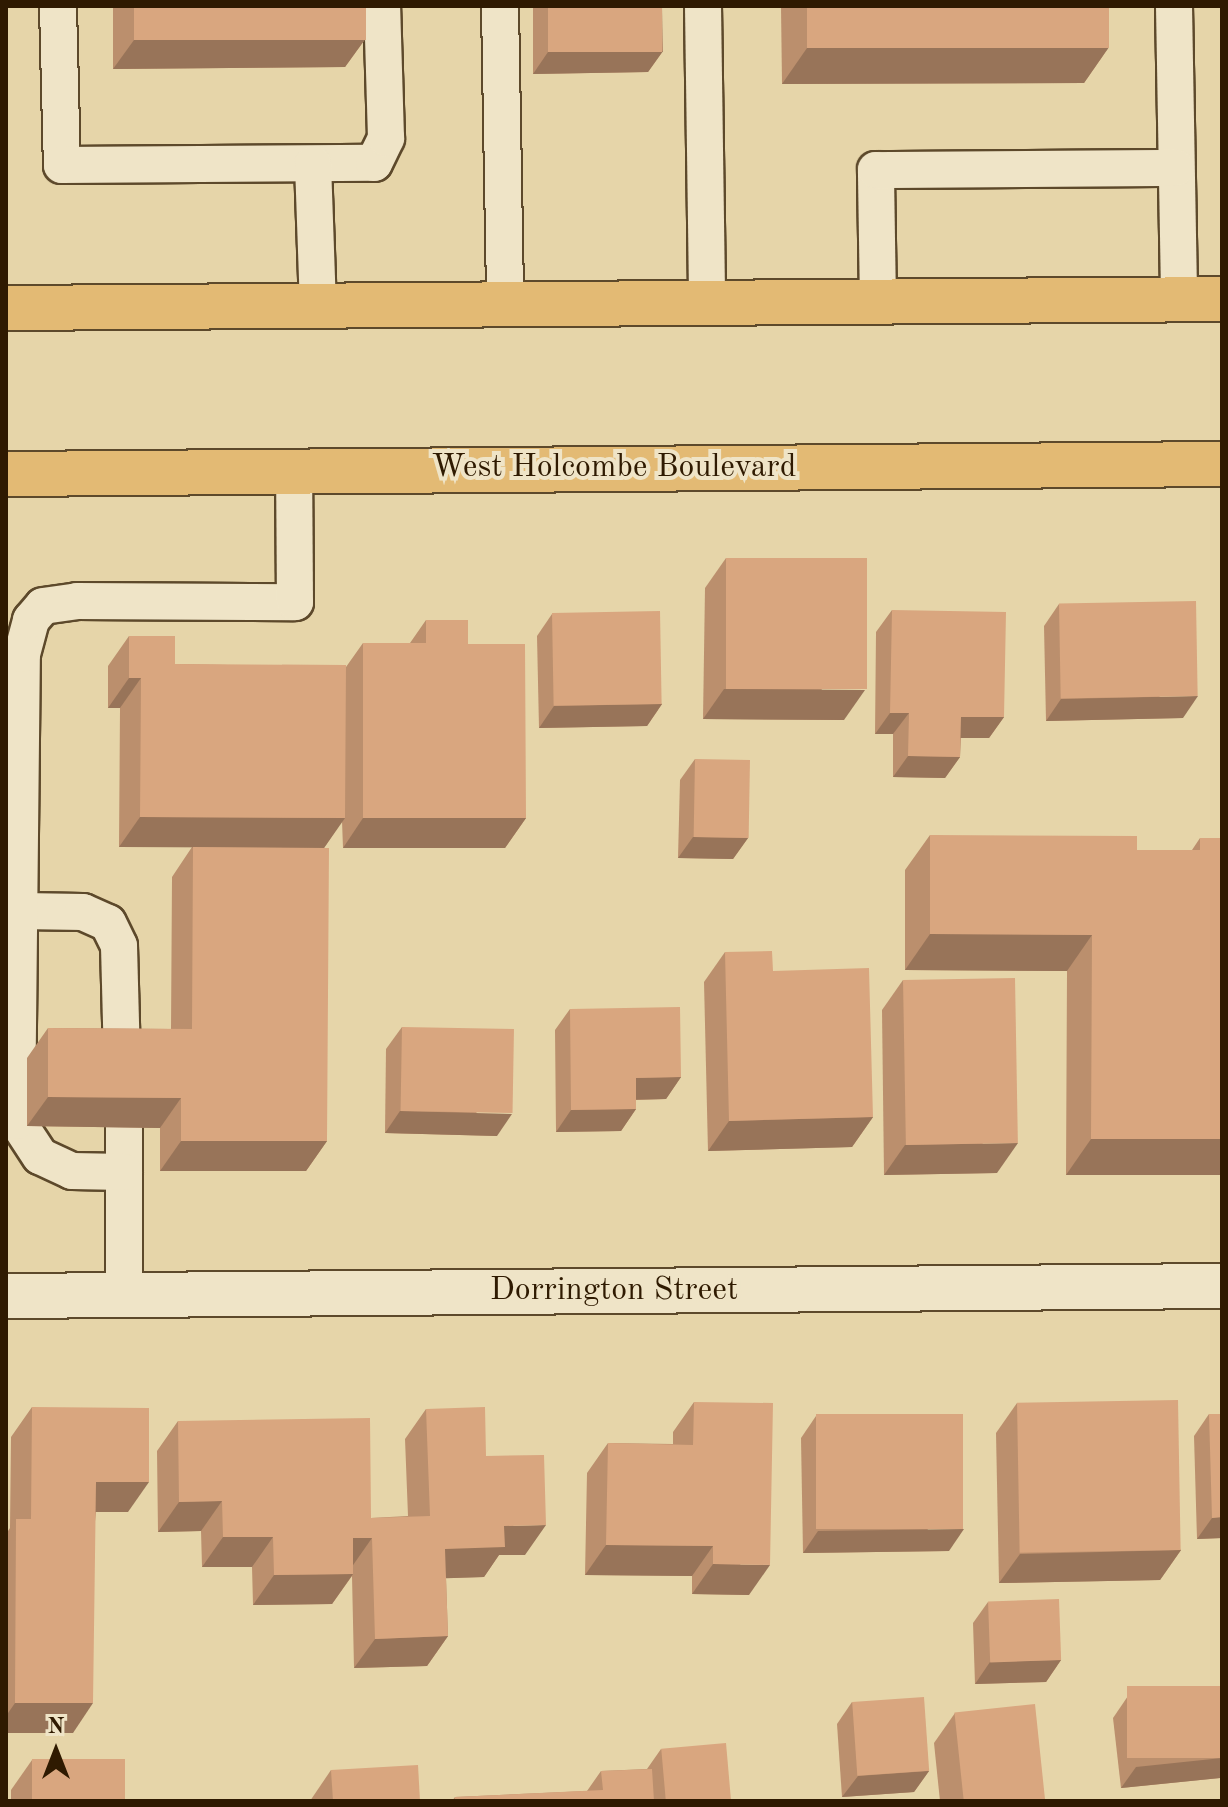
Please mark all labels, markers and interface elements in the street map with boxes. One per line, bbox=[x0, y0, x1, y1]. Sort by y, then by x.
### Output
street label: West Holcombe Boulevard bbox=[432, 449, 796, 487]
street label: Dorrington Street bbox=[490, 1272, 738, 1310]
north arrow bbox=[16, 1711, 96, 1791]
text: N bbox=[48, 1716, 64, 1738]

